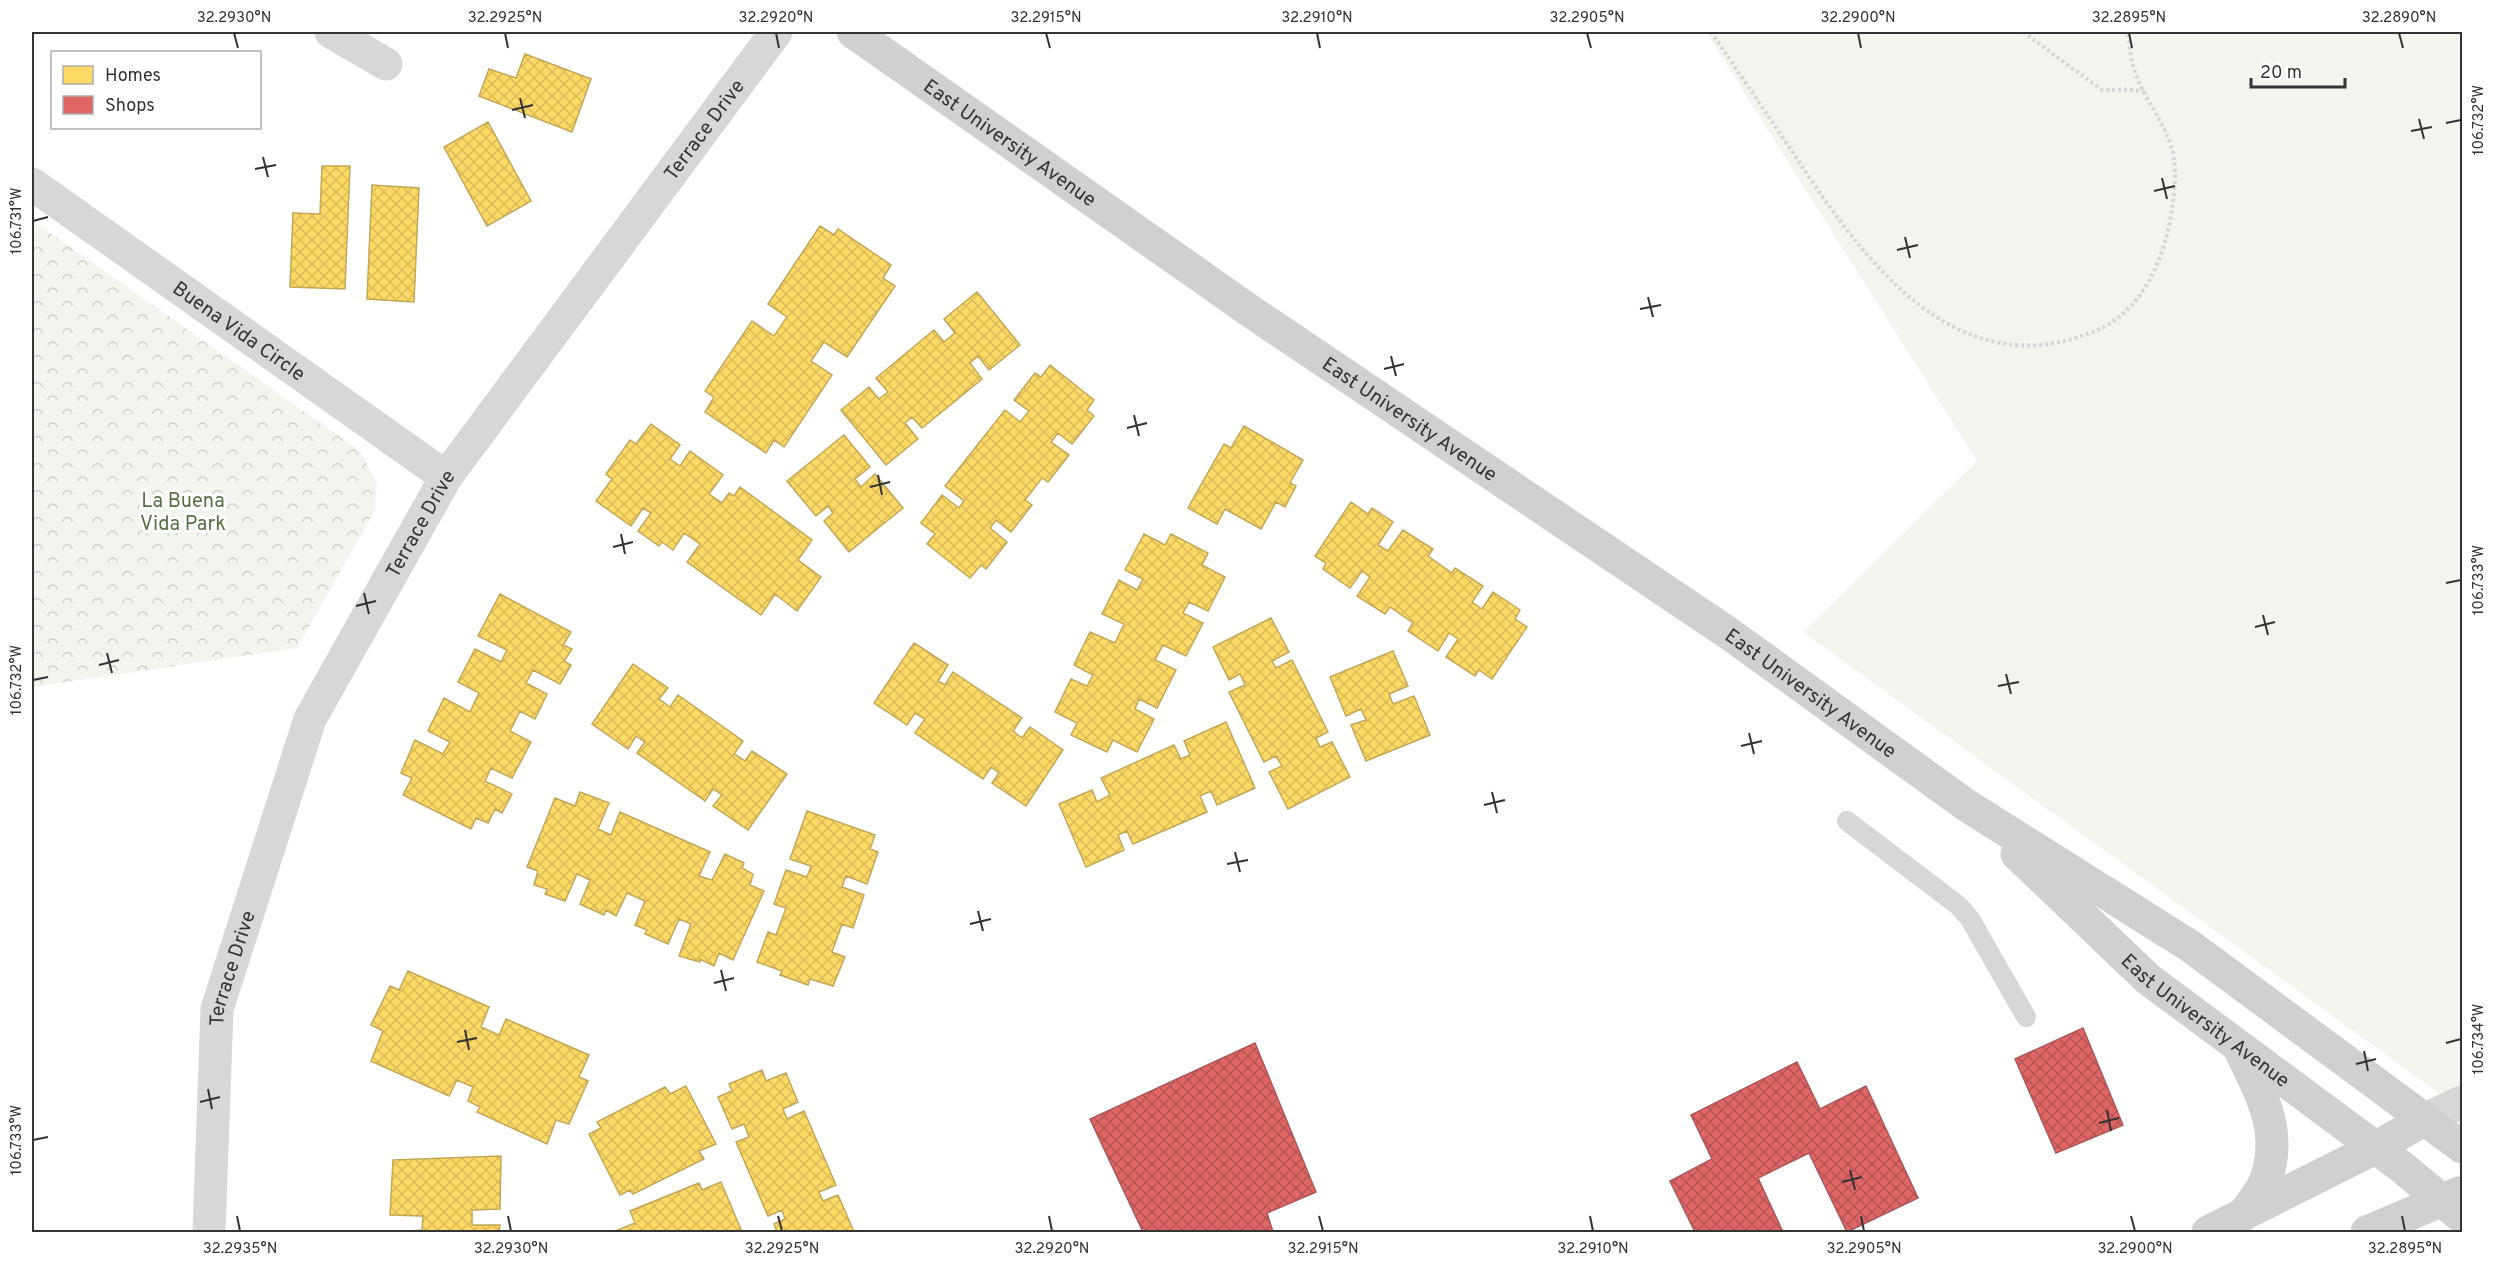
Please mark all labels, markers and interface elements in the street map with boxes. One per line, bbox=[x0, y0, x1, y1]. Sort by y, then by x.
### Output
text: 32.2930°N bbox=[197, 9, 271, 28]
text: 32.2925°N bbox=[468, 9, 542, 28]
text: 32.2920°N bbox=[739, 9, 813, 28]
text: 32.2915°N bbox=[1010, 9, 1082, 28]
text: 32.2910°N bbox=[1281, 9, 1353, 28]
text: 32.2905°N bbox=[1550, 9, 1625, 28]
text: 32.2900°N bbox=[1820, 9, 1896, 28]
text: 32.2895°N bbox=[2092, 9, 2166, 28]
text: 32.2890°N bbox=[2362, 9, 2436, 28]
legend bbox=[51, 51, 261, 129]
scale bar bbox=[2251, 51, 2346, 89]
text: 20 m bbox=[2260, 62, 2302, 85]
text: Homes bbox=[105, 65, 161, 88]
street label: East University Avenue bbox=[917, 74, 1101, 214]
street label: Terrace Drive bbox=[659, 75, 751, 186]
text: 106.732°W bbox=[2470, 85, 2489, 155]
text: Shops bbox=[105, 95, 155, 118]
text: 106.731°W bbox=[8, 188, 27, 255]
street label: Buena Vida Circle bbox=[167, 276, 310, 388]
street label: East University Avenue bbox=[1316, 352, 1501, 489]
street label: Terrace Drive bbox=[381, 465, 462, 583]
park label: La Buena Vida Park bbox=[140, 489, 226, 538]
text: 106.733°W bbox=[2470, 545, 2489, 615]
street label: East University Avenue bbox=[1719, 624, 1901, 765]
text: 106.732°W bbox=[8, 645, 27, 715]
street label: Terrace Drive bbox=[205, 908, 263, 1027]
street label: East University Avenue bbox=[2115, 949, 2294, 1095]
text: 106.734°W bbox=[2470, 1004, 2489, 1074]
text: 106.733°W bbox=[8, 1105, 27, 1175]
text: 32.2935°N bbox=[203, 1240, 277, 1259]
text: 32.2930°N bbox=[474, 1240, 548, 1259]
text: 32.2925°N bbox=[745, 1240, 819, 1259]
text: 32.2920°N bbox=[1015, 1240, 1089, 1259]
text: 32.2915°N bbox=[1287, 1240, 1359, 1259]
text: 32.2910°N bbox=[1557, 1240, 1629, 1259]
text: 32.2905°N bbox=[1827, 1240, 1902, 1259]
text: 32.2900°N bbox=[2097, 1240, 2173, 1259]
text: 32.2895°N bbox=[2368, 1240, 2442, 1259]

